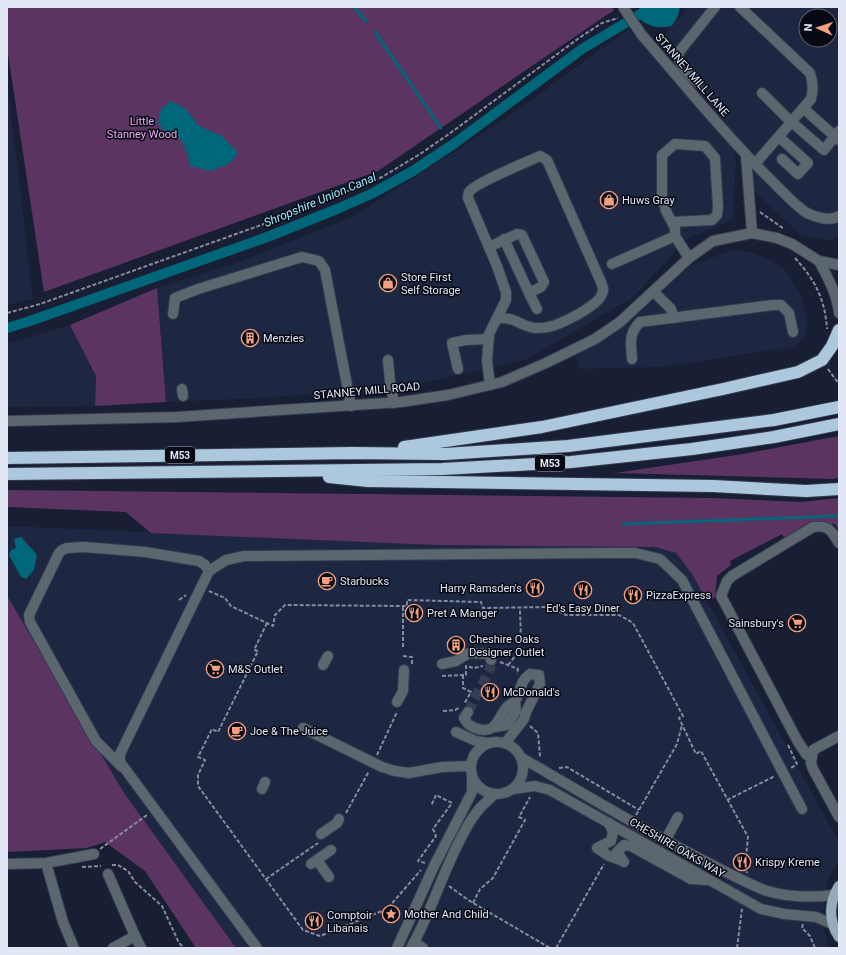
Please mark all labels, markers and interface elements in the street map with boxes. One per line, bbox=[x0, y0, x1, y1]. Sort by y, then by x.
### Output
north arrow bbox=[798, 8, 838, 48]
text: N bbox=[802, 23, 815, 32]
street label: STANNEY MILL LANE bbox=[652, 31, 732, 119]
park label: Little Stanney Wood bbox=[107, 115, 177, 141]
water label: Shropshire Union Canal bbox=[262, 170, 379, 230]
shop icon: Huws Gray bbox=[599, 190, 619, 210]
place label: Huws Gray bbox=[622, 194, 675, 207]
place label: Store First Self Storage bbox=[401, 271, 461, 297]
shop icon: Store First Self Storage bbox=[378, 273, 398, 293]
building icon: Menzies bbox=[240, 328, 260, 348]
place label: Menzies bbox=[263, 332, 304, 345]
street label: STANNEY MILL ROAD bbox=[313, 380, 421, 402]
road number: M53 bbox=[165, 447, 195, 463]
road number: M53 bbox=[535, 455, 565, 471]
cafe icon: Starbucks bbox=[317, 571, 337, 591]
place label: Starbucks bbox=[340, 575, 389, 588]
restaurant icon: Harry Ramsden's bbox=[525, 578, 545, 598]
restaurant icon: Ed's Easy Diner bbox=[573, 580, 593, 600]
place label: Harry Ramsden's bbox=[440, 582, 522, 595]
restaurant icon: PizzaExpress bbox=[623, 585, 643, 605]
place label: PizzaExpress bbox=[646, 589, 712, 602]
place label: Ed's Easy Diner bbox=[546, 602, 620, 615]
restaurant icon: Pret A Manger bbox=[404, 603, 424, 623]
place label: Pret A Manger bbox=[427, 607, 497, 620]
supermarket icon: Sainsbury's bbox=[787, 613, 807, 633]
place label: Sainsbury's bbox=[729, 617, 784, 630]
place label: Cheshire Oaks Designer Outlet bbox=[469, 633, 545, 659]
building icon: Cheshire Oaks Designer Outlet bbox=[446, 635, 466, 655]
supermarket icon: M&S Outlet bbox=[205, 659, 225, 679]
place label: M&S Outlet bbox=[228, 663, 283, 676]
restaurant icon: McDonald's bbox=[480, 682, 500, 702]
place label: McDonald's bbox=[503, 686, 560, 699]
cafe icon: Joe & The Juice bbox=[227, 721, 247, 741]
place label: Joe & The Juice bbox=[250, 725, 328, 738]
street label: CHESHIRE OAKS WAY bbox=[627, 815, 727, 881]
restaurant icon: Krispy Kreme bbox=[732, 852, 752, 872]
place label: Krispy Kreme bbox=[755, 856, 820, 869]
place icon: Mother And Child bbox=[381, 904, 401, 924]
place label: Mother And Child bbox=[404, 908, 489, 921]
place label: Comptoir Libanais bbox=[327, 909, 373, 935]
restaurant icon: Comptoir Libanais bbox=[304, 911, 324, 931]

